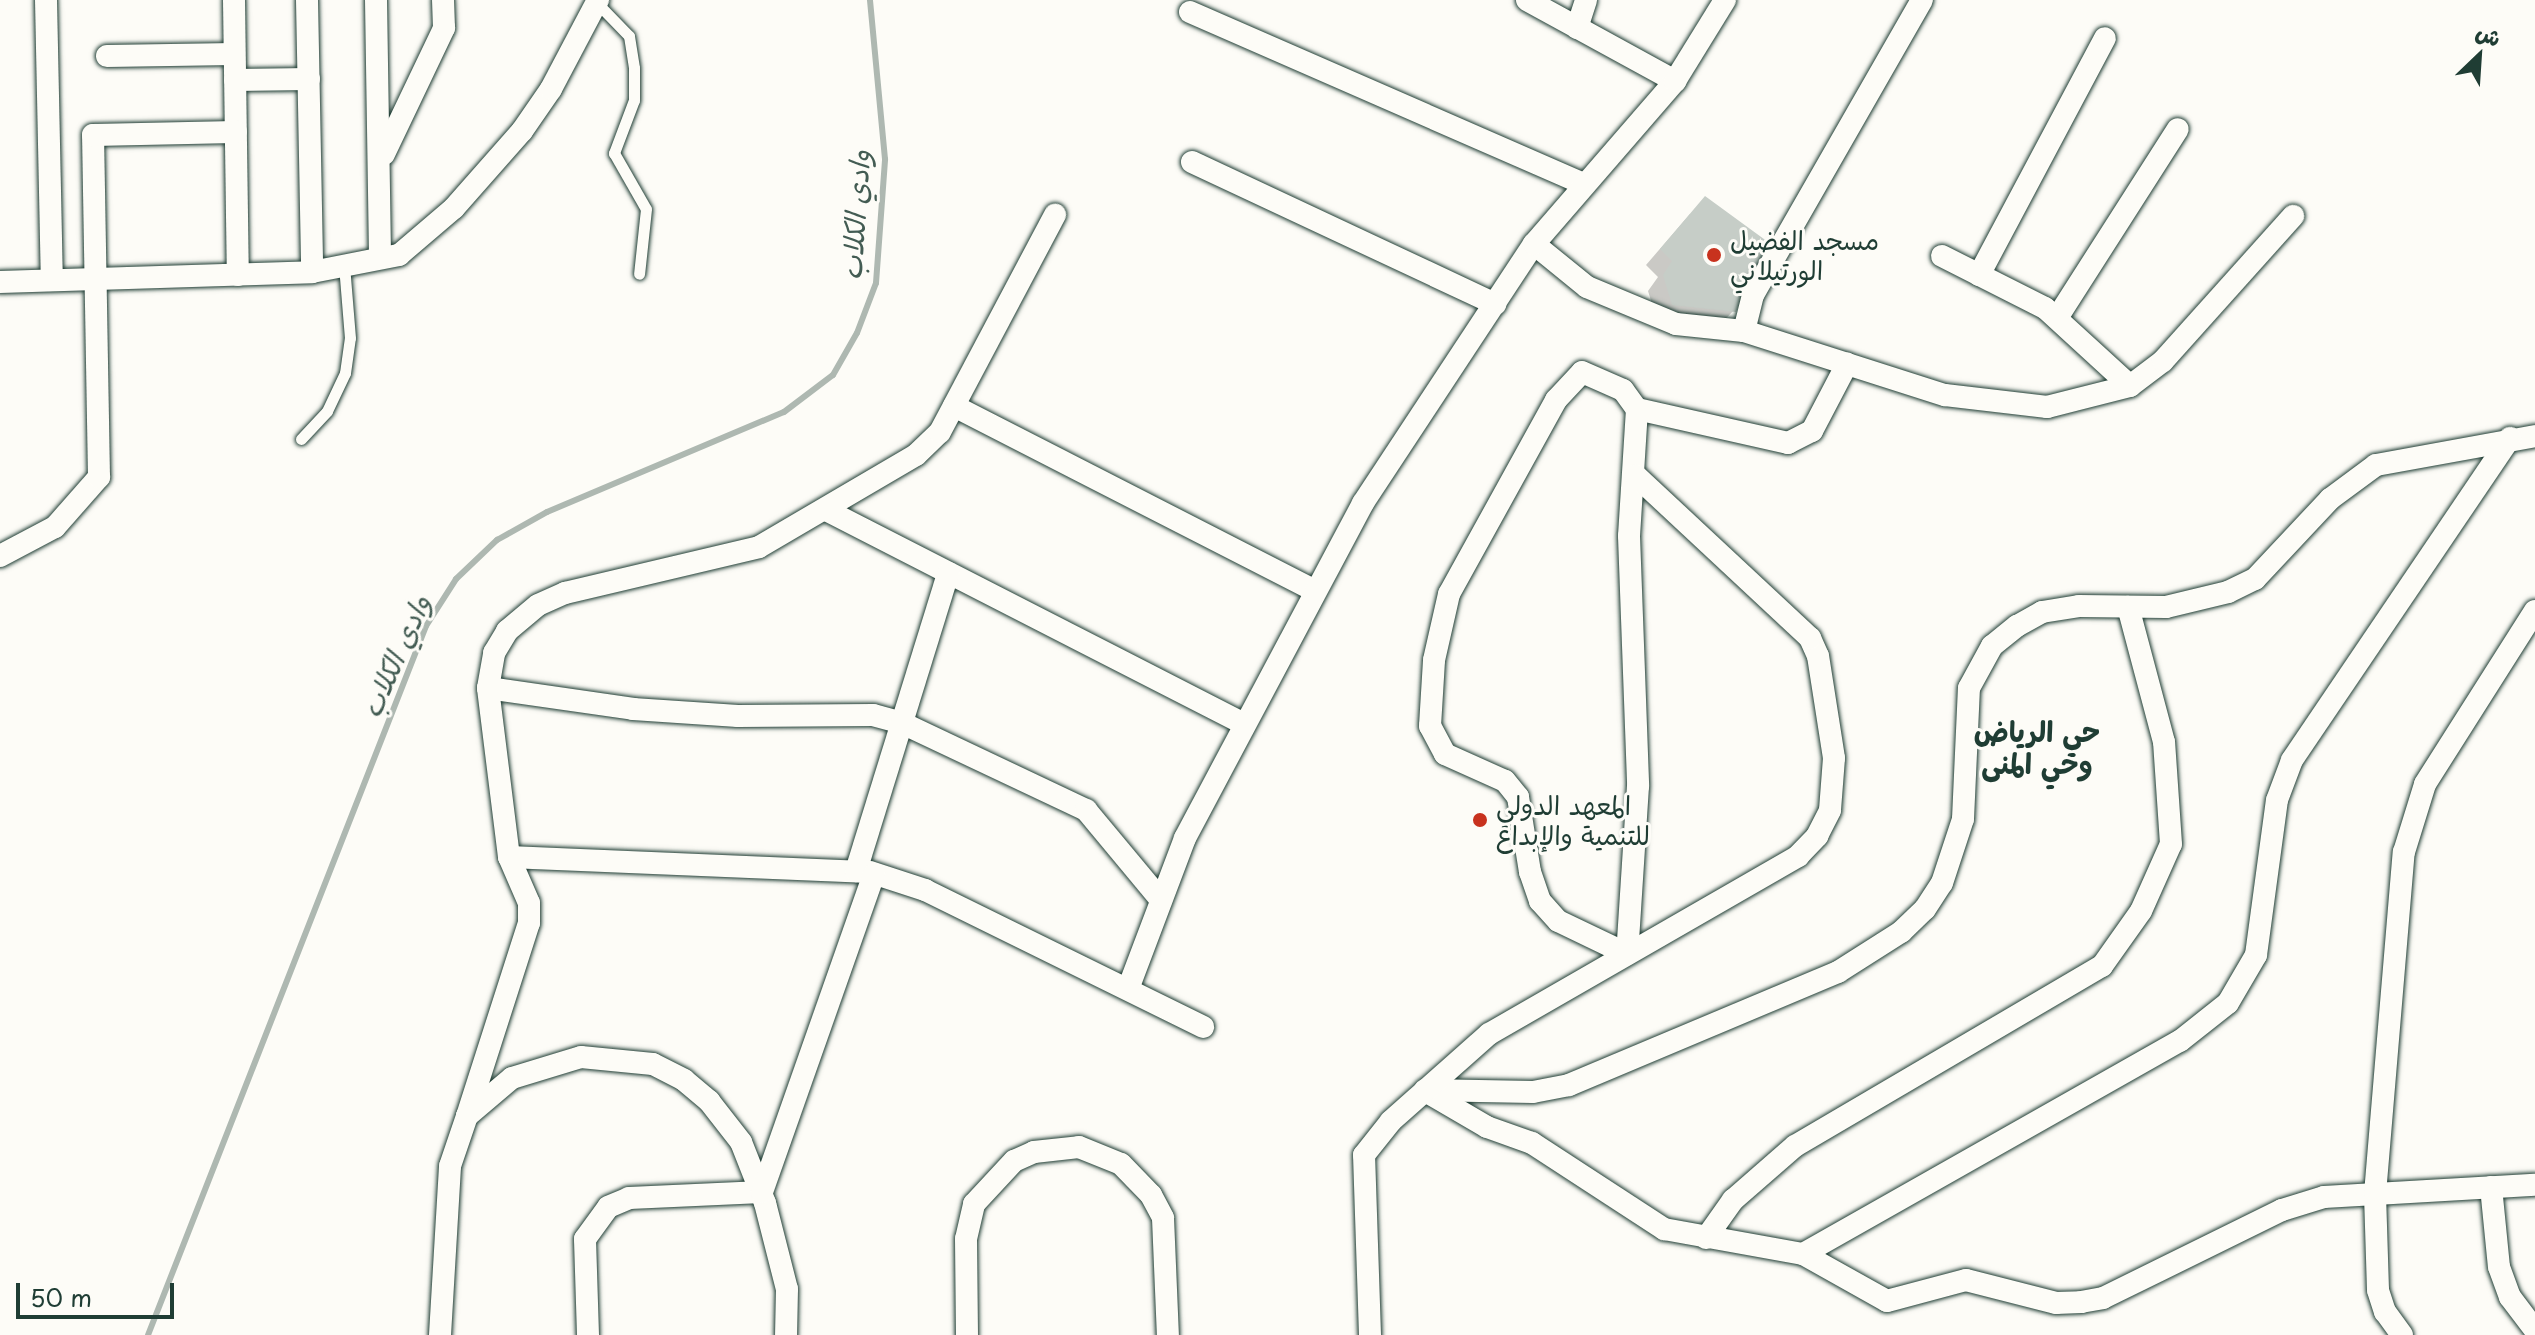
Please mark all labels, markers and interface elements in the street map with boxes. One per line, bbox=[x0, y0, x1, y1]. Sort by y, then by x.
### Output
text: ش bbox=[2471, 14, 2507, 54]
north arrow bbox=[2439, 16, 2519, 96]
water label: وادي الكلاب bbox=[834, 149, 876, 281]
place label: مسجد الفضيل الورتيلاني bbox=[1730, 224, 1879, 286]
marker: مسجد الفضيل الورتيلاني bbox=[1705, 246, 1723, 264]
water label: وادي الكلاب bbox=[353, 590, 437, 722]
district label: حي الرياض وحي المنى bbox=[1974, 714, 2100, 780]
place label: المعهد الدولي للتنمية والإبداع bbox=[1496, 789, 1650, 850]
marker: المعهد الدولي للتنمية والإبداع bbox=[1471, 811, 1489, 829]
scale bar bbox=[20, 1267, 178, 1317]
text: 50 m bbox=[30, 1279, 92, 1315]

